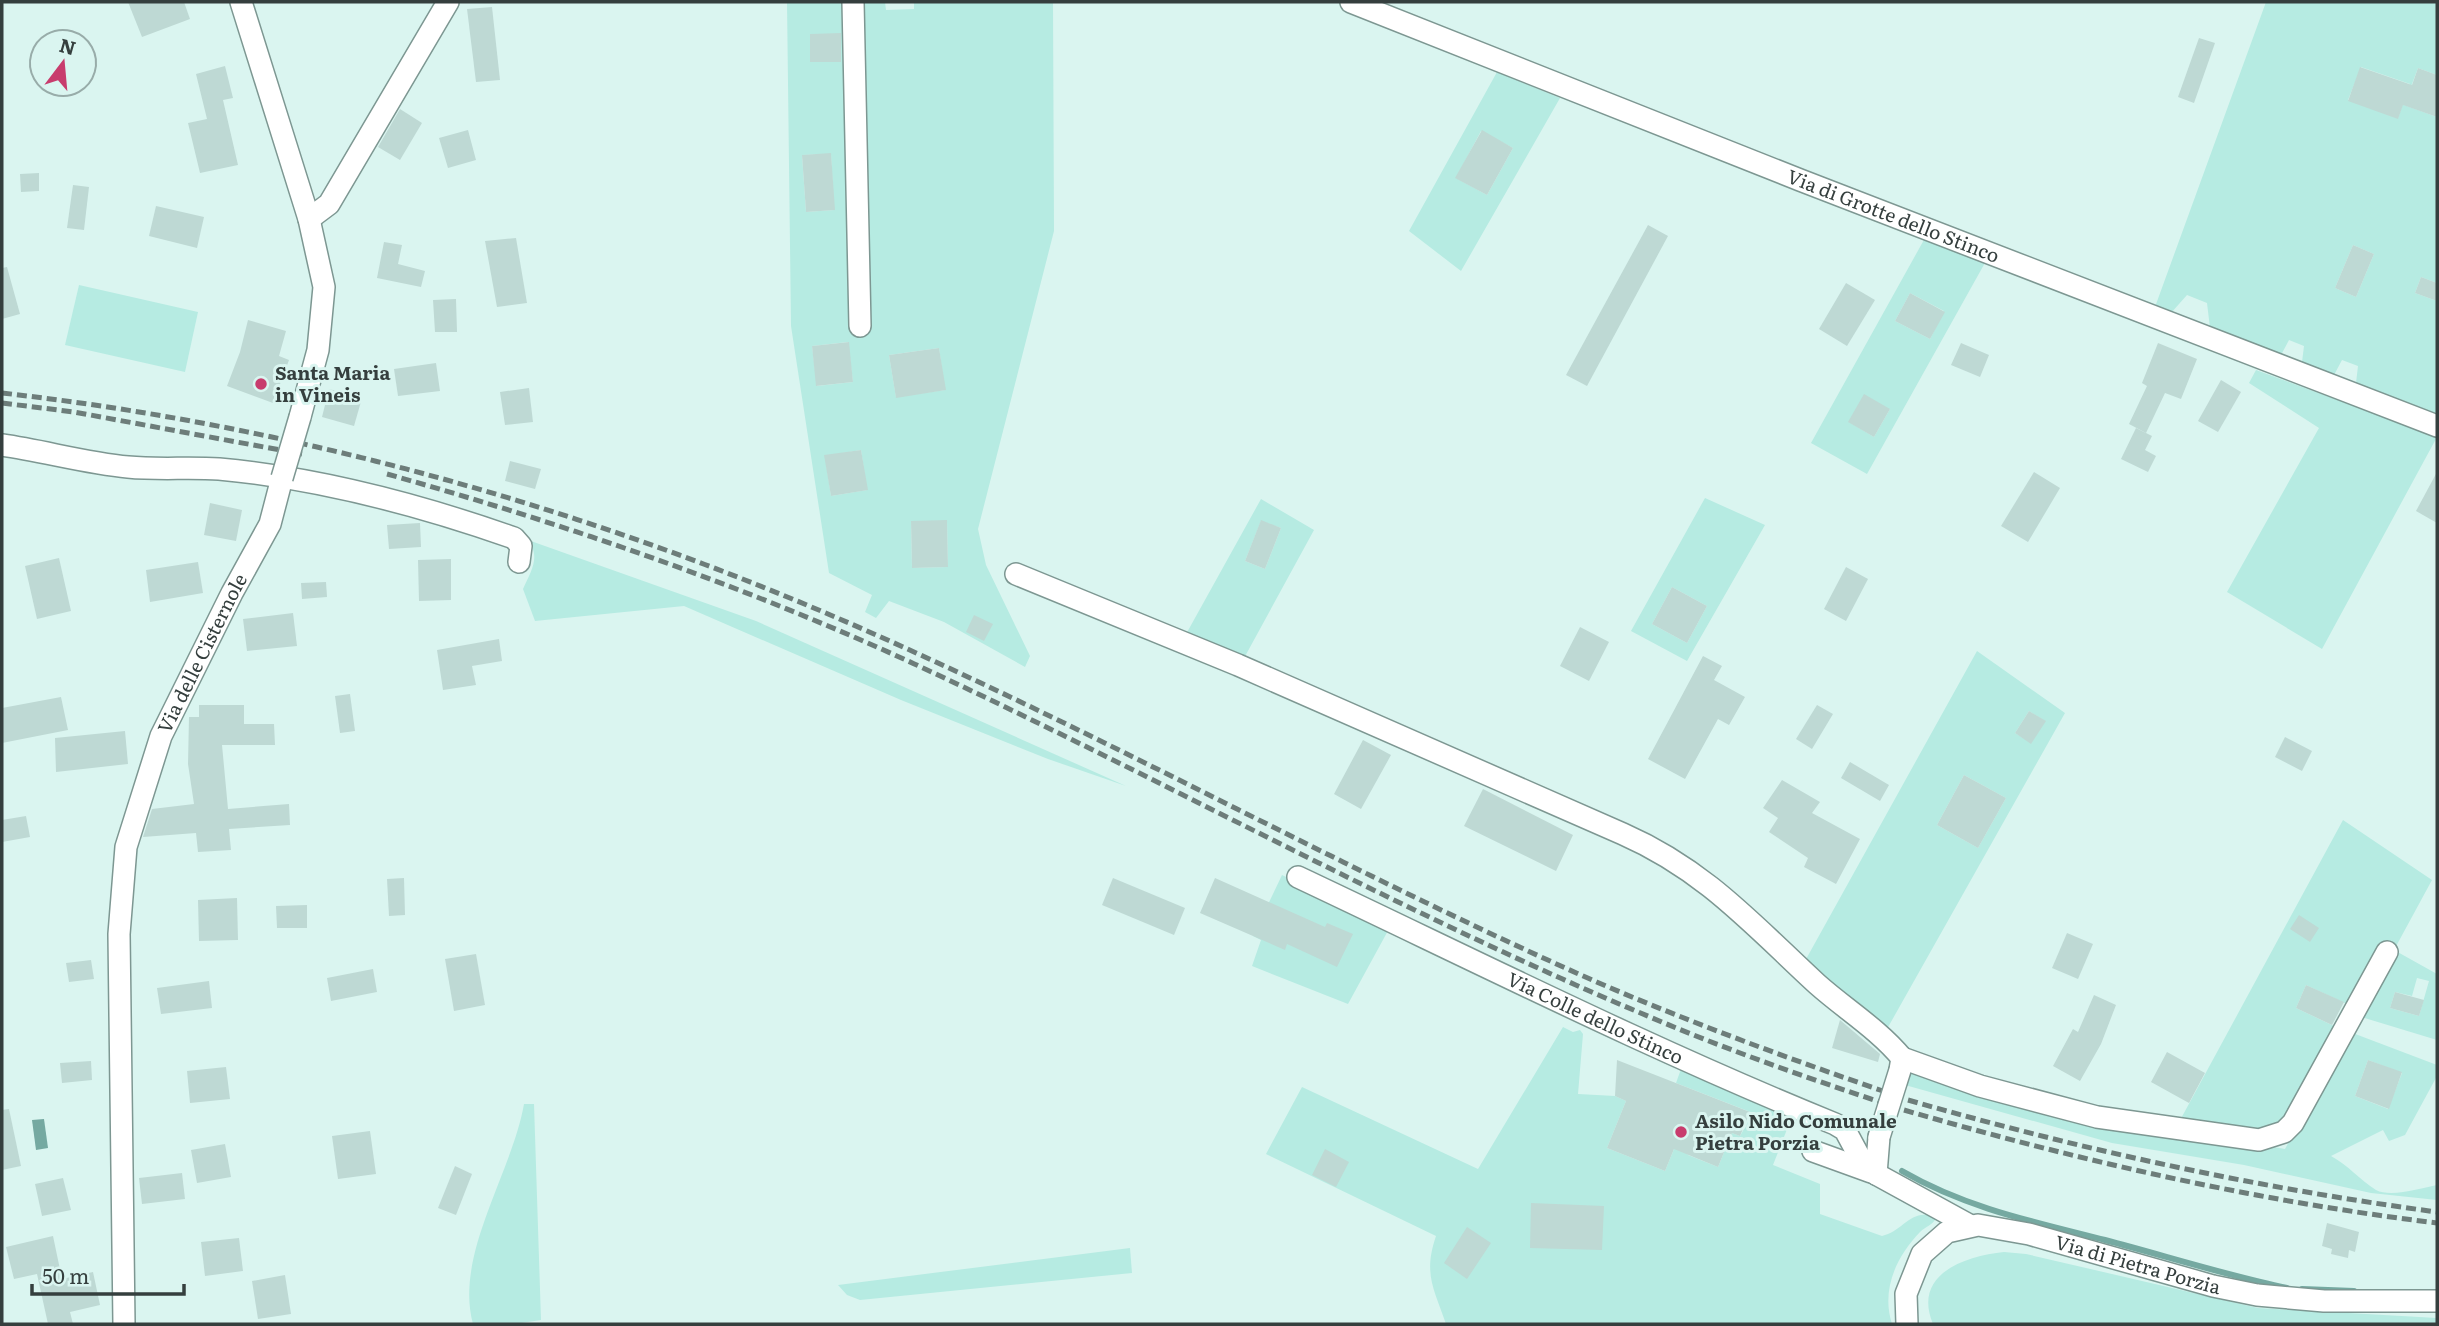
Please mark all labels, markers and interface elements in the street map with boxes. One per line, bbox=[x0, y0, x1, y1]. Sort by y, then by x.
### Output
north arrow bbox=[28, 28, 98, 98]
text: N bbox=[56, 30, 80, 61]
street label: Via di Grotte dello Stinco bbox=[1783, 161, 2004, 269]
place label: Santa Maria in Vineis bbox=[275, 358, 391, 408]
marker: Santa Maria in Vineis bbox=[253, 376, 269, 392]
street label: Via delle Cisternole bbox=[150, 568, 253, 738]
street label: Via Colle dello Stinco bbox=[1503, 964, 1688, 1070]
place label: Asilo Nido Comunale Pietra Porzia bbox=[1695, 1106, 1897, 1156]
marker: Asilo Nido Comunale Pietra Porzia bbox=[1673, 1124, 1689, 1140]
street label: Via di Pietra Porzia bbox=[2052, 1227, 2224, 1300]
scale bar bbox=[32, 1252, 184, 1296]
text: 50 m bbox=[42, 1259, 89, 1290]

